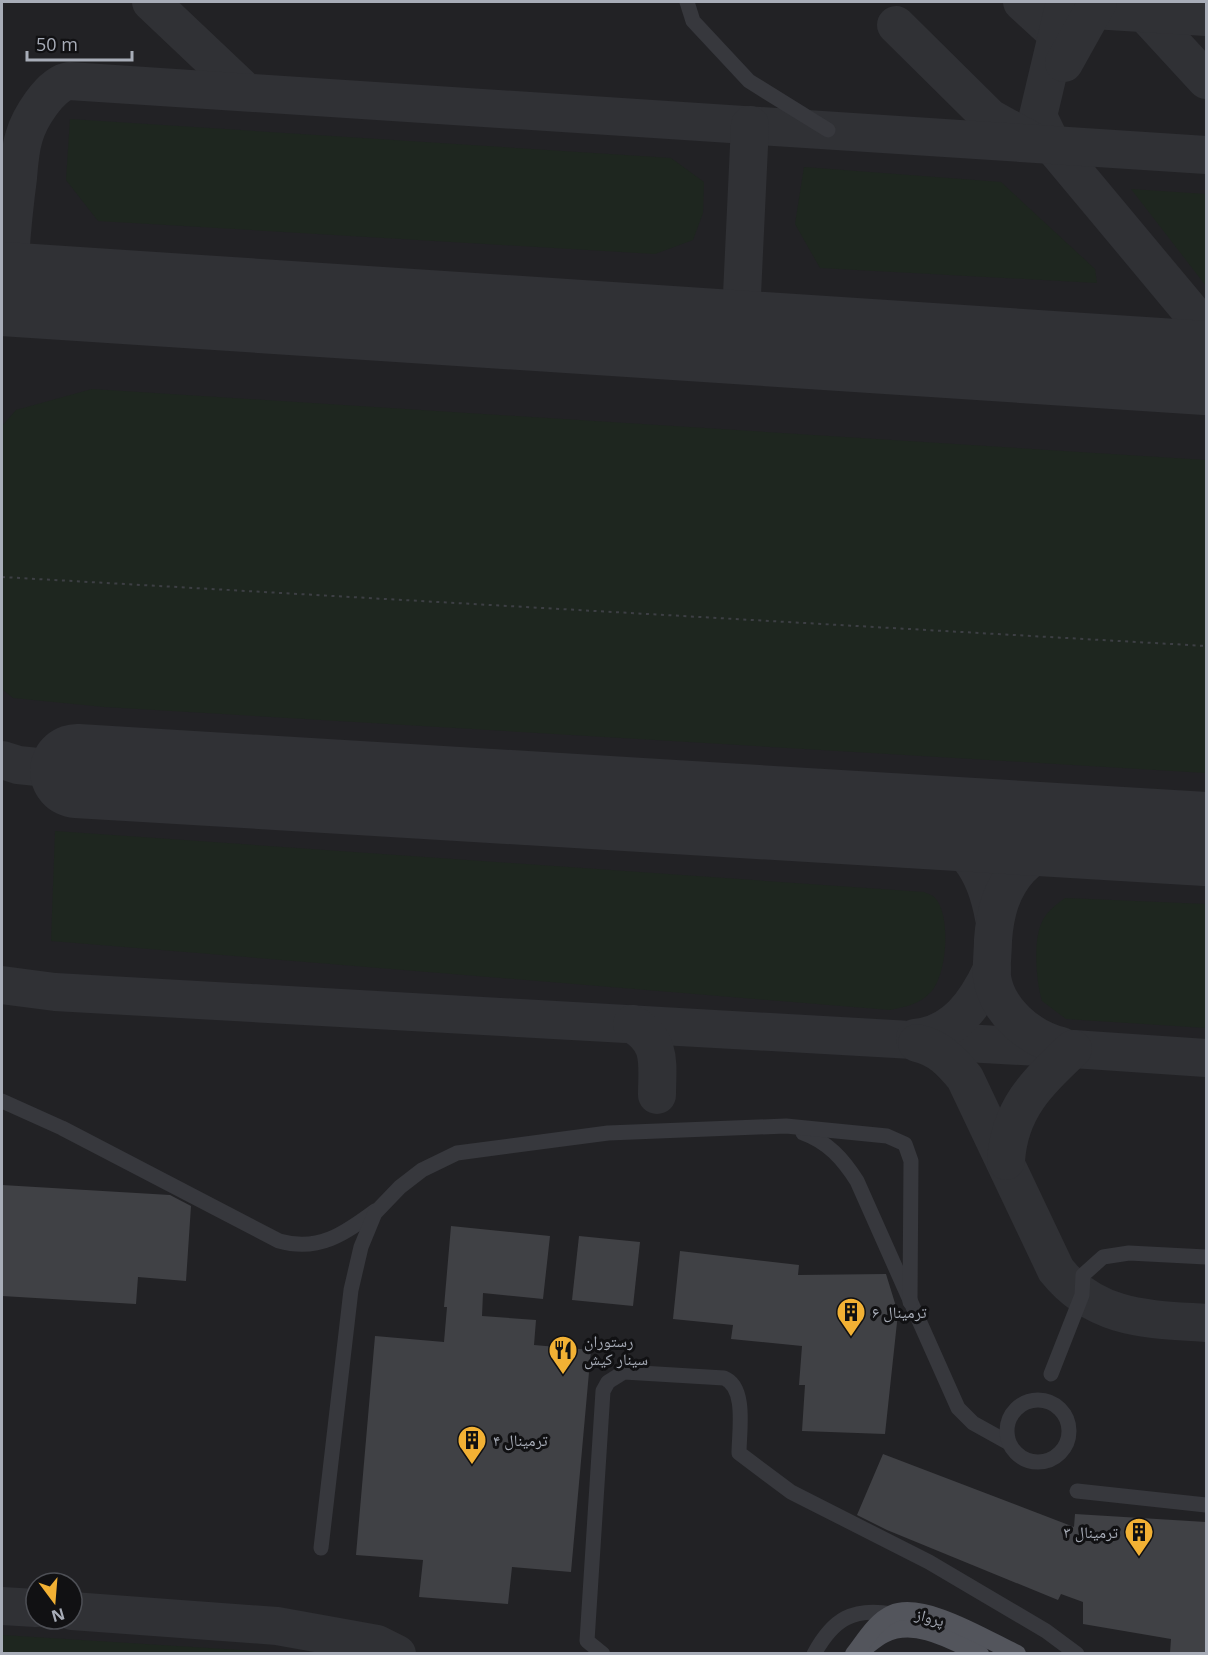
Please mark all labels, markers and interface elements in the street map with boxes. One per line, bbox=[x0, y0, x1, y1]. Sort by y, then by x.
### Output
scale bar bbox=[27, 24, 132, 62]
text: 50 m bbox=[36, 32, 78, 56]
building icon: ترمینال ۶ bbox=[835, 1296, 867, 1338]
place label: ترمینال ۶ bbox=[872, 1301, 927, 1323]
place label: رستوران سینار کیش bbox=[584, 1330, 648, 1370]
restaurant icon: رستوران سینار کیش bbox=[547, 1334, 579, 1376]
building icon: ترمینال ۴ bbox=[456, 1424, 488, 1466]
place label: ترمینال ۴ bbox=[493, 1429, 548, 1451]
building icon: ترمینال ۳ bbox=[1123, 1516, 1155, 1558]
place label: ترمینال ۳ bbox=[1063, 1521, 1118, 1543]
north arrow bbox=[24, 1571, 84, 1631]
street label: پرواز bbox=[912, 1602, 947, 1632]
text: N bbox=[49, 1603, 67, 1628]

